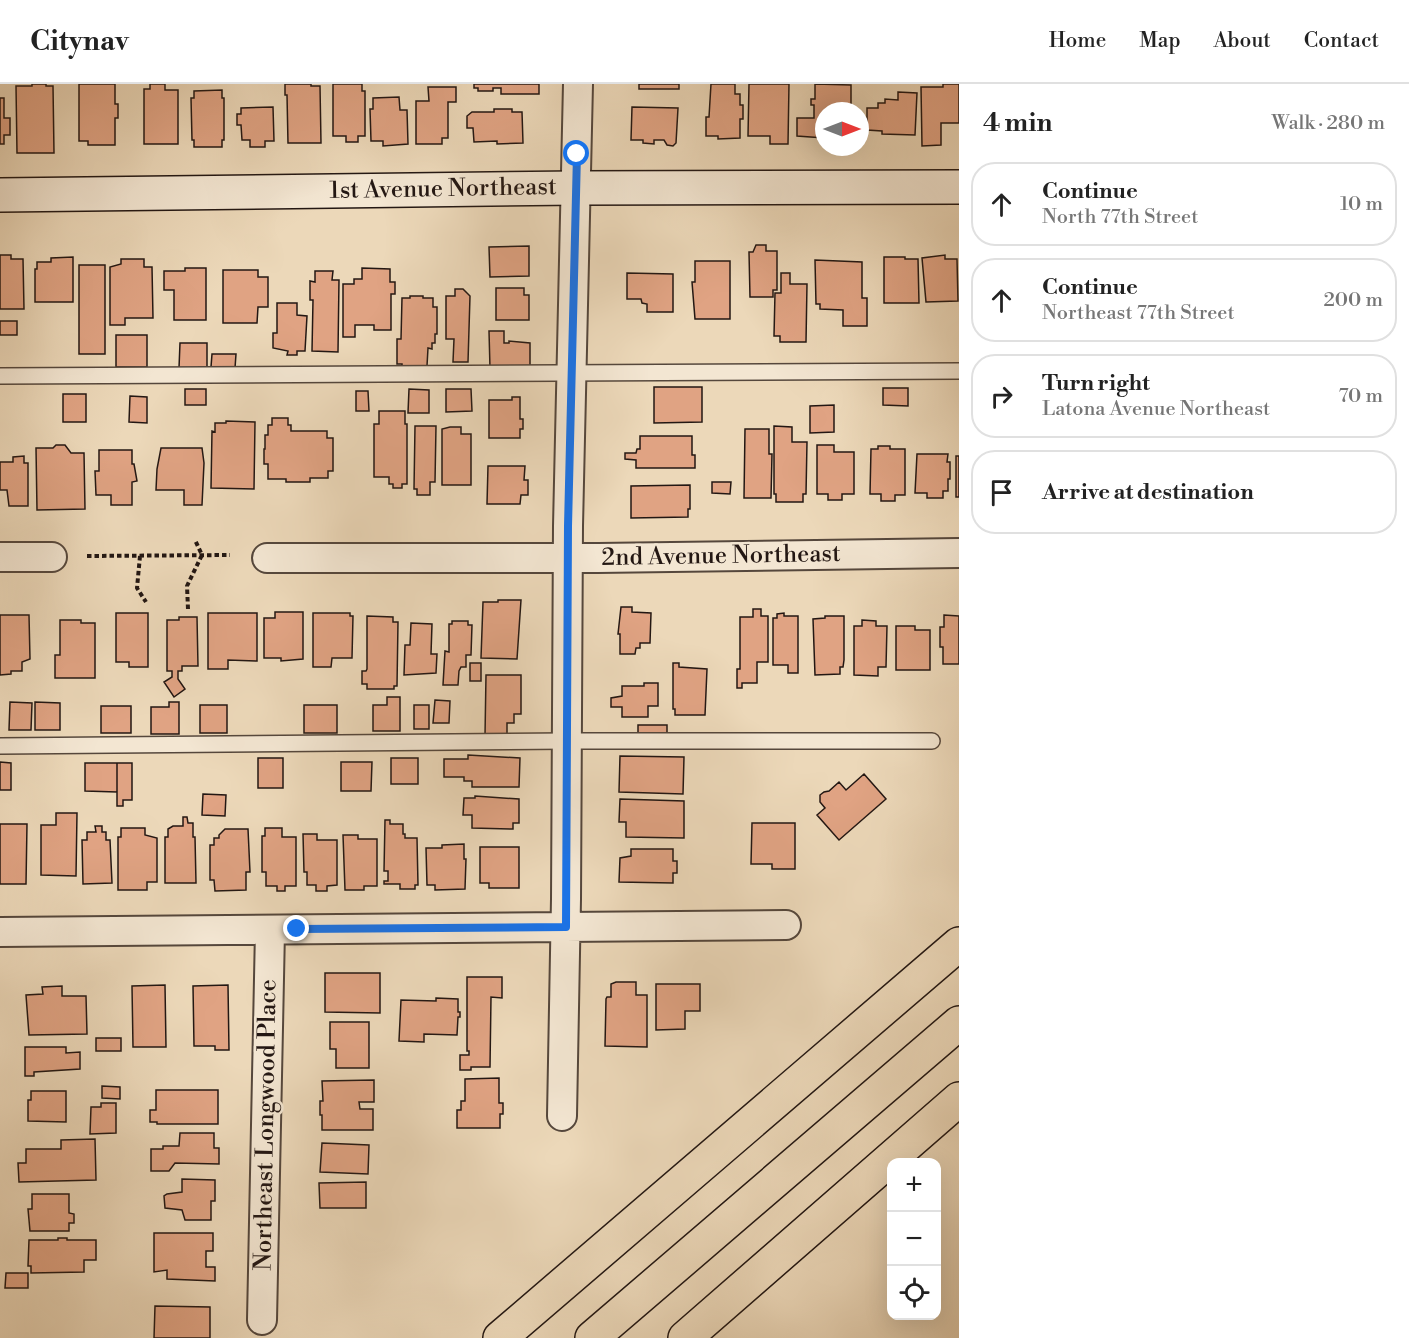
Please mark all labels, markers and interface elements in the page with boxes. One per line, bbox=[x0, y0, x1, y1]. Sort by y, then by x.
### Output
text: Citynav bbox=[30, 24, 129, 59]
text: Home bbox=[1049, 28, 1106, 54]
text: Map bbox=[1139, 28, 1181, 54]
text: About bbox=[1214, 28, 1271, 54]
text: Contact bbox=[1304, 28, 1379, 54]
north arrow bbox=[815, 102, 869, 156]
text: 4 min bbox=[983, 107, 1053, 139]
text: Walk · 280 m bbox=[1272, 111, 1385, 136]
route start bbox=[563, 140, 589, 166]
street label: 1st Avenue Northeast bbox=[329, 172, 557, 206]
text: Continue bbox=[1042, 178, 1138, 205]
icon: ahead bbox=[985, 188, 1018, 221]
text: 10 m bbox=[1340, 192, 1383, 217]
text: North 77th Street bbox=[1042, 205, 1198, 230]
text: Continue bbox=[1042, 274, 1138, 301]
icon: ahead bbox=[985, 284, 1018, 317]
text: 200 m bbox=[1323, 288, 1383, 313]
text: Northeast 77th Street bbox=[1042, 301, 1235, 326]
text: Turn right bbox=[1042, 370, 1150, 397]
icon: right bbox=[985, 380, 1018, 413]
text: 70 m bbox=[1339, 384, 1383, 409]
text: Latona Avenue Northeast bbox=[1042, 397, 1270, 422]
icon: arrive bbox=[985, 476, 1018, 509]
text: Arrive at destination bbox=[1042, 479, 1254, 506]
street label: 2nd Avenue Northeast bbox=[601, 539, 841, 573]
route end bbox=[283, 915, 309, 941]
street label: Northeast Longwood Place bbox=[248, 979, 284, 1271]
map controls bbox=[887, 1158, 941, 1320]
button: + bbox=[887, 1158, 941, 1212]
button: − bbox=[887, 1212, 941, 1266]
button: locate bbox=[887, 1266, 941, 1320]

